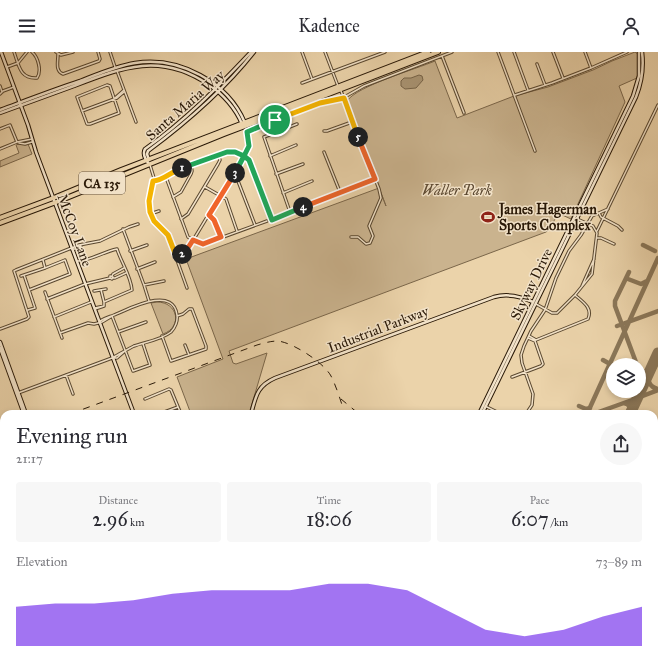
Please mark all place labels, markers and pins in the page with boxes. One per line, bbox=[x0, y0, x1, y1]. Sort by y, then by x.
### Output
pin bbox=[258, 103, 292, 137]
pin: 5 bbox=[348, 127, 368, 147]
pin: 1 bbox=[172, 158, 192, 178]
pin: 3 bbox=[225, 163, 245, 183]
pin: 4 bbox=[293, 197, 313, 217]
place label: James Hagerman Sports Complex bbox=[497, 201, 597, 235]
sports icon: James Hagerman Sports Complex bbox=[480, 209, 496, 225]
pin: 2 bbox=[172, 244, 192, 264]

